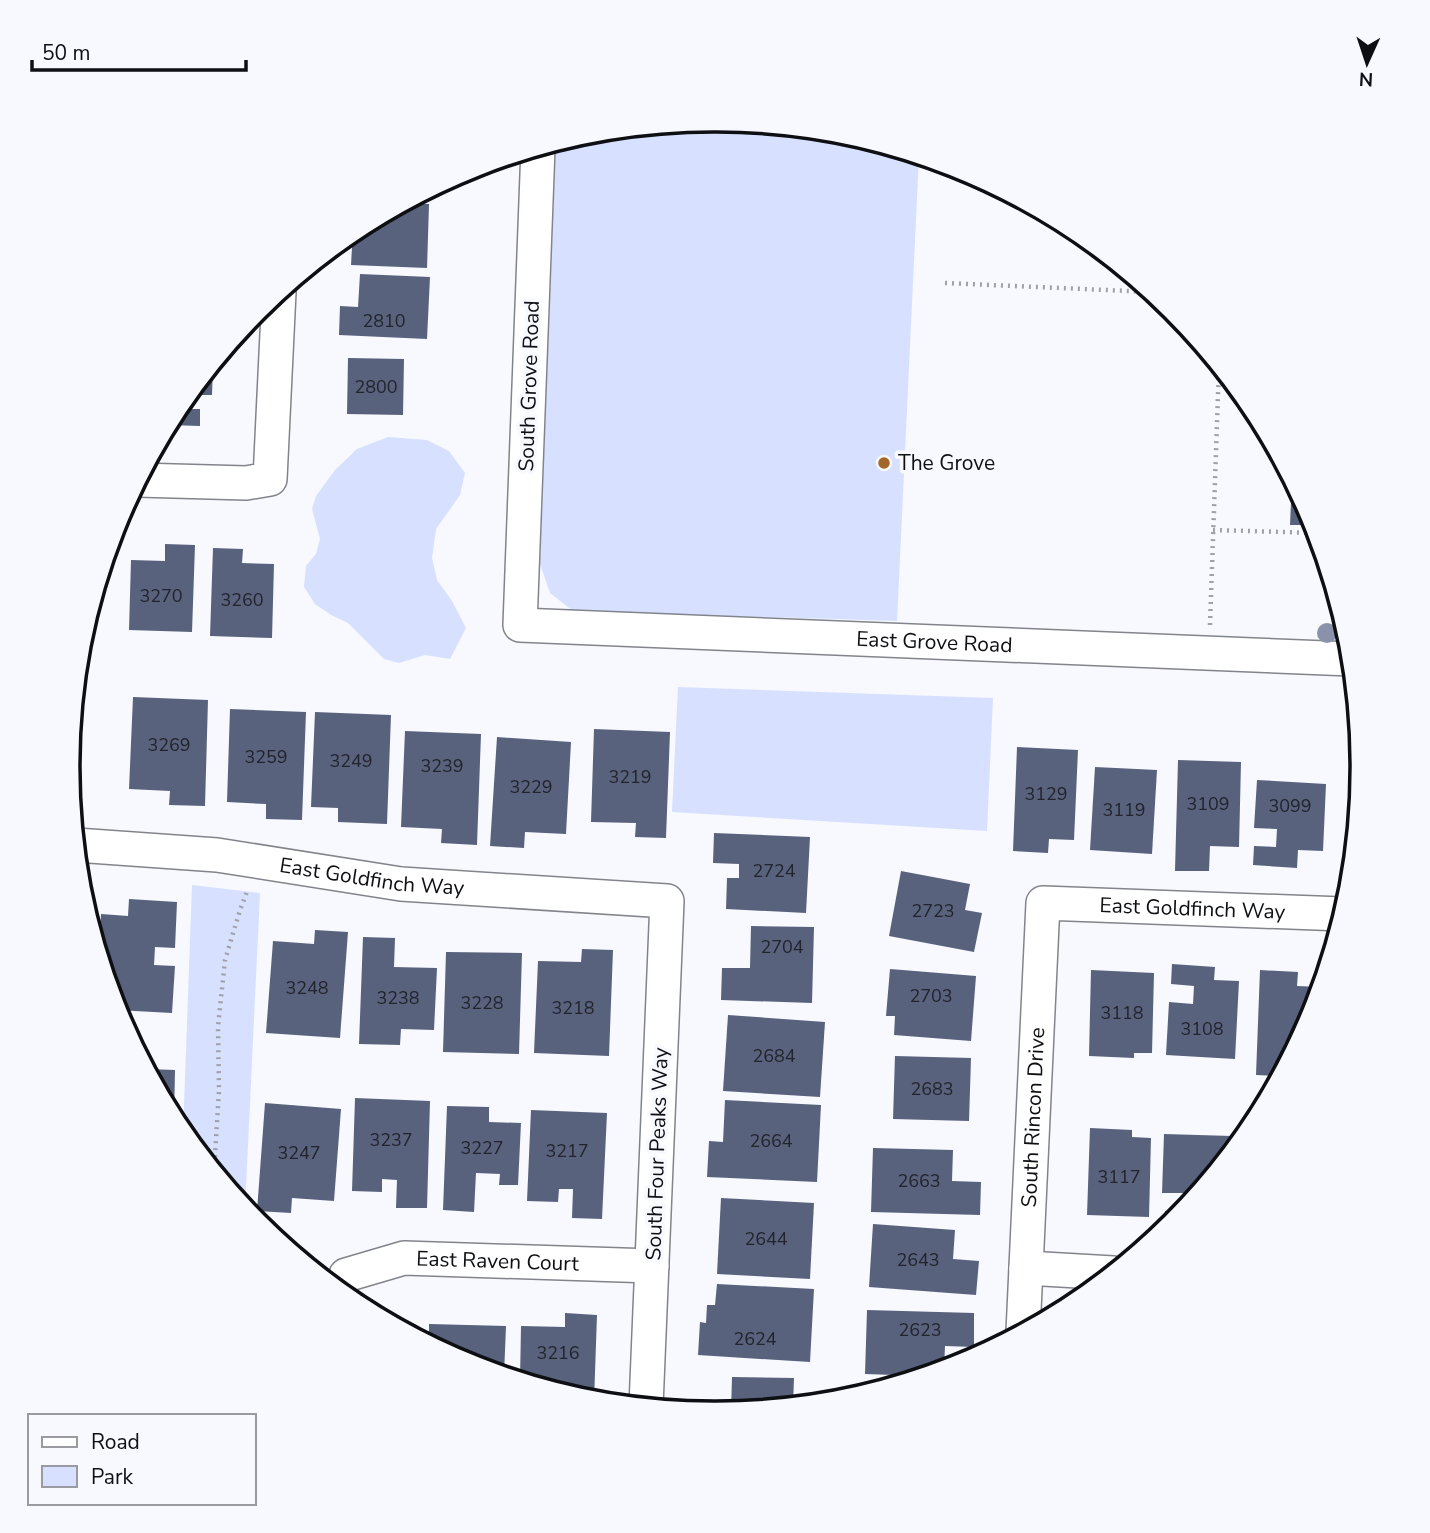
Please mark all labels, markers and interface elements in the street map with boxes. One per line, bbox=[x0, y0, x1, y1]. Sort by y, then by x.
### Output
scale bar bbox=[32, 28, 245, 72]
north arrow bbox=[1332, 28, 1402, 98]
text: 50 m bbox=[42, 39, 91, 67]
text: N bbox=[1358, 66, 1374, 92]
street label: South Grove Road bbox=[512, 300, 546, 472]
house number: 2810 bbox=[362, 309, 406, 333]
house number: 2800 bbox=[354, 375, 398, 399]
place label: The Grove bbox=[898, 449, 995, 477]
marker: The Grove bbox=[876, 455, 892, 471]
house number: 3270 bbox=[139, 584, 183, 608]
house number: 3260 bbox=[220, 588, 264, 612]
street label: East Grove Road bbox=[856, 625, 1013, 659]
house number: 3269 bbox=[147, 733, 191, 757]
house number: 3259 bbox=[244, 745, 288, 769]
house number: 3249 bbox=[329, 749, 373, 773]
house number: 3239 bbox=[420, 754, 464, 778]
house number: 3219 bbox=[608, 765, 652, 789]
house number: 3229 bbox=[509, 775, 553, 799]
house number: 3129 bbox=[1024, 782, 1068, 806]
house number: 3109 bbox=[1186, 792, 1230, 816]
house number: 3099 bbox=[1268, 794, 1312, 818]
house number: 3119 bbox=[1102, 798, 1146, 822]
street label: East Goldfinch Way bbox=[278, 851, 465, 902]
house number: 2724 bbox=[752, 859, 796, 883]
street label: East Goldfinch Way bbox=[1099, 891, 1286, 926]
house number: 2723 bbox=[911, 899, 955, 923]
house number: 2704 bbox=[760, 935, 804, 959]
house number: 3248 bbox=[285, 976, 329, 1000]
house number: 2703 bbox=[909, 984, 953, 1008]
house number: 3238 bbox=[376, 986, 420, 1010]
house number: 3228 bbox=[460, 991, 504, 1015]
house number: 3218 bbox=[551, 996, 595, 1020]
house number: 3118 bbox=[1100, 1001, 1144, 1025]
house number: 3108 bbox=[1180, 1017, 1224, 1041]
street label: South Rincon Drive bbox=[1015, 1026, 1051, 1208]
house number: 2684 bbox=[752, 1044, 796, 1068]
street label: South Four Peaks Way bbox=[639, 1047, 675, 1261]
house number: 2683 bbox=[910, 1077, 954, 1101]
house number: 3237 bbox=[369, 1128, 413, 1152]
house number: 2664 bbox=[749, 1129, 793, 1153]
house number: 3227 bbox=[460, 1136, 504, 1160]
house number: 3217 bbox=[545, 1139, 589, 1163]
house number: 3247 bbox=[277, 1141, 321, 1165]
house number: 3117 bbox=[1097, 1165, 1141, 1189]
house number: 2663 bbox=[897, 1169, 941, 1193]
house number: 2644 bbox=[744, 1227, 788, 1251]
street label: East Raven Court bbox=[416, 1244, 580, 1278]
house number: 2643 bbox=[896, 1248, 940, 1272]
house number: 2623 bbox=[898, 1318, 942, 1342]
house number: 2624 bbox=[733, 1327, 777, 1351]
house number: 3216 bbox=[536, 1341, 580, 1365]
legend bbox=[28, 1414, 256, 1505]
text: Road bbox=[91, 1428, 140, 1456]
text: Park bbox=[91, 1463, 133, 1491]

